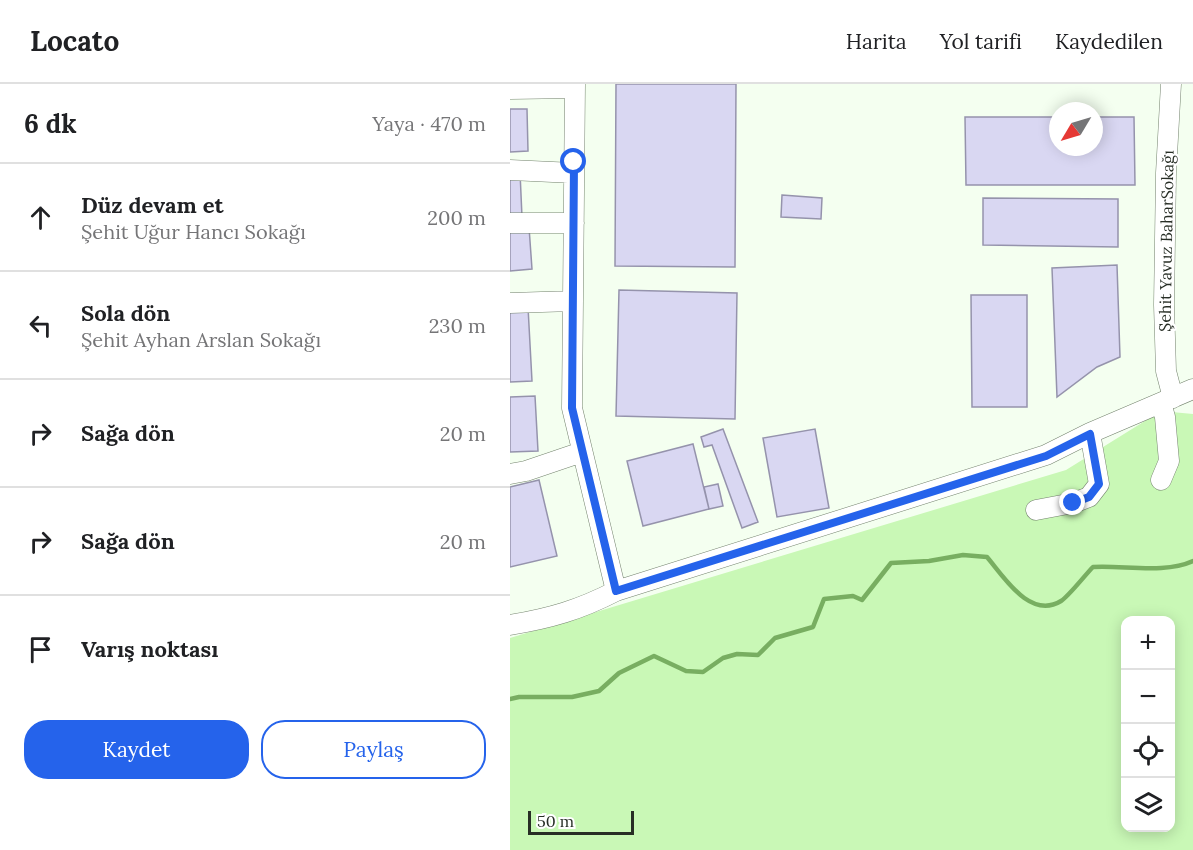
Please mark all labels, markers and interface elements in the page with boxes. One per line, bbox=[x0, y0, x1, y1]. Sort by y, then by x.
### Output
text: Locato bbox=[30, 23, 119, 59]
text: Harita bbox=[846, 28, 907, 55]
text: Yol tarifi bbox=[940, 28, 1022, 55]
text: Kaydedilen bbox=[1055, 28, 1163, 55]
north arrow bbox=[1049, 102, 1103, 156]
text: 6 dk bbox=[24, 107, 77, 140]
text: Yaya · 470 m bbox=[372, 111, 486, 136]
route start bbox=[560, 148, 586, 174]
street label: Şehit Yavuz BaharSokağı bbox=[1154, 150, 1178, 332]
text: Düz devam et bbox=[81, 191, 224, 219]
icon: ahead bbox=[24, 201, 57, 234]
text: 200 m bbox=[427, 205, 486, 230]
text: Şehit Uğur Hancı Sokağı bbox=[81, 219, 306, 244]
text: Sola dön bbox=[81, 299, 170, 327]
icon: left bbox=[24, 309, 57, 342]
text: 230 m bbox=[429, 313, 486, 338]
text: Şehit Ayhan Arslan Sokağı bbox=[81, 327, 321, 352]
icon: right bbox=[24, 417, 57, 450]
text: Sağa dön bbox=[81, 419, 175, 447]
text: 20 m bbox=[440, 421, 486, 446]
route end bbox=[1059, 489, 1085, 515]
icon: right bbox=[24, 525, 57, 558]
text: Sağa dön bbox=[81, 527, 175, 555]
text: 20 m bbox=[440, 529, 486, 554]
map controls bbox=[1121, 616, 1175, 832]
button: + bbox=[1121, 616, 1175, 670]
icon: arrive bbox=[24, 633, 57, 666]
text: Varış noktası bbox=[81, 635, 218, 663]
button: − bbox=[1121, 670, 1175, 724]
button: Kaydet bbox=[24, 720, 249, 779]
button: Paylaş bbox=[261, 720, 486, 779]
button: locate bbox=[1121, 724, 1175, 778]
button: layers bbox=[1121, 778, 1175, 832]
scale bar bbox=[528, 808, 634, 836]
text: 50 m bbox=[537, 811, 574, 831]

